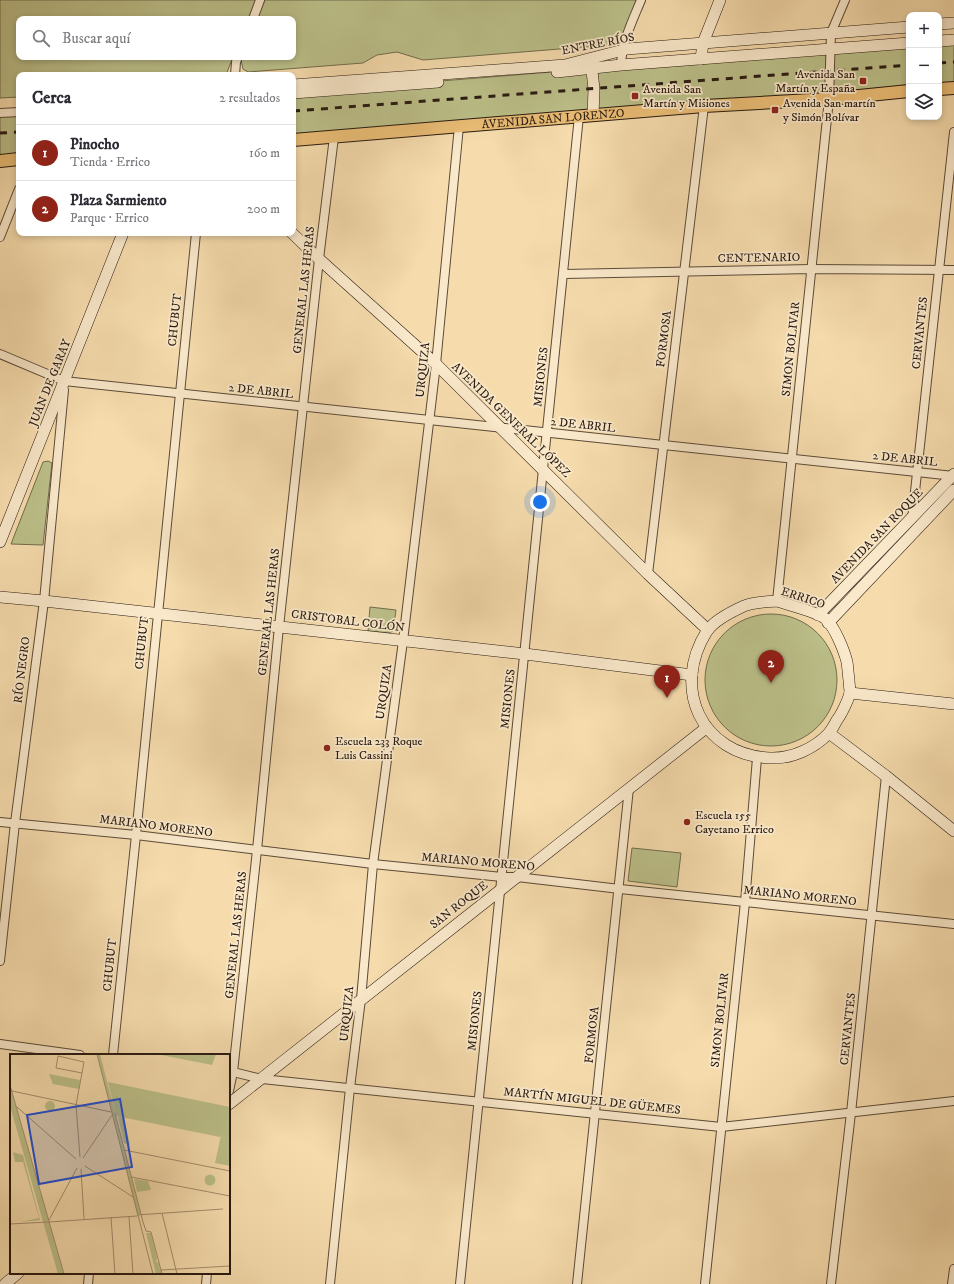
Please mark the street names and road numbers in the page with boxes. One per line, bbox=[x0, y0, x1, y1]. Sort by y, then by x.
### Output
street label: ENTRE RÍOS bbox=[560, 30, 636, 58]
street label: AVENIDA SAN LORENZO bbox=[481, 105, 625, 132]
street label: GENERAL LAS HERAS bbox=[290, 226, 318, 354]
street label: CENTENARIO bbox=[718, 250, 800, 266]
street label: CHUBUT bbox=[165, 293, 185, 347]
street label: CERVANTES bbox=[909, 296, 931, 370]
street label: SIMON BOLIVAR bbox=[779, 301, 803, 397]
street label: FORMOSA bbox=[653, 309, 675, 368]
street label: JUAN DE GARAY bbox=[25, 337, 74, 430]
street label: URQUIZA bbox=[413, 341, 433, 398]
street label: MISIONES bbox=[530, 346, 552, 408]
street label: AVENIDA GENERAL LÓPEZ bbox=[448, 359, 574, 481]
street label: 2 DE ABRIL bbox=[228, 380, 294, 402]
street label: 2 DE ABRIL bbox=[550, 414, 616, 436]
street label: 2 DE ABRIL bbox=[872, 448, 938, 470]
street label: AVENIDA SAN ROQUE bbox=[828, 485, 927, 587]
street label: GENERAL LAS HERAS bbox=[255, 548, 283, 676]
street label: ERRICO bbox=[779, 584, 827, 612]
street label: CRISTOBAL COLÓN bbox=[290, 607, 406, 635]
street label: CHUBUT bbox=[132, 616, 152, 670]
street label: RÍO NEGRO bbox=[10, 636, 34, 704]
street label: URQUIZA bbox=[373, 663, 395, 721]
street label: MISIONES bbox=[497, 668, 519, 730]
street label: MARIANO MORENO bbox=[99, 812, 213, 840]
street label: MARIANO MORENO bbox=[421, 850, 535, 874]
street label: GENERAL LAS HERAS bbox=[222, 871, 250, 999]
street label: SAN ROQUE bbox=[427, 877, 491, 932]
street label: MARIANO MORENO bbox=[743, 883, 857, 909]
street label: CHUBUT bbox=[100, 938, 120, 992]
street label: SIMON BOLIVAR bbox=[708, 972, 732, 1068]
street label: URQUIZA bbox=[337, 985, 357, 1042]
street label: MISIONES bbox=[464, 990, 486, 1052]
street label: CERVANTES bbox=[837, 992, 859, 1066]
street label: FORMOSA bbox=[582, 1006, 602, 1064]
street label: MARTÍN MIGUEL DE GÜEMES bbox=[503, 1084, 681, 1118]

